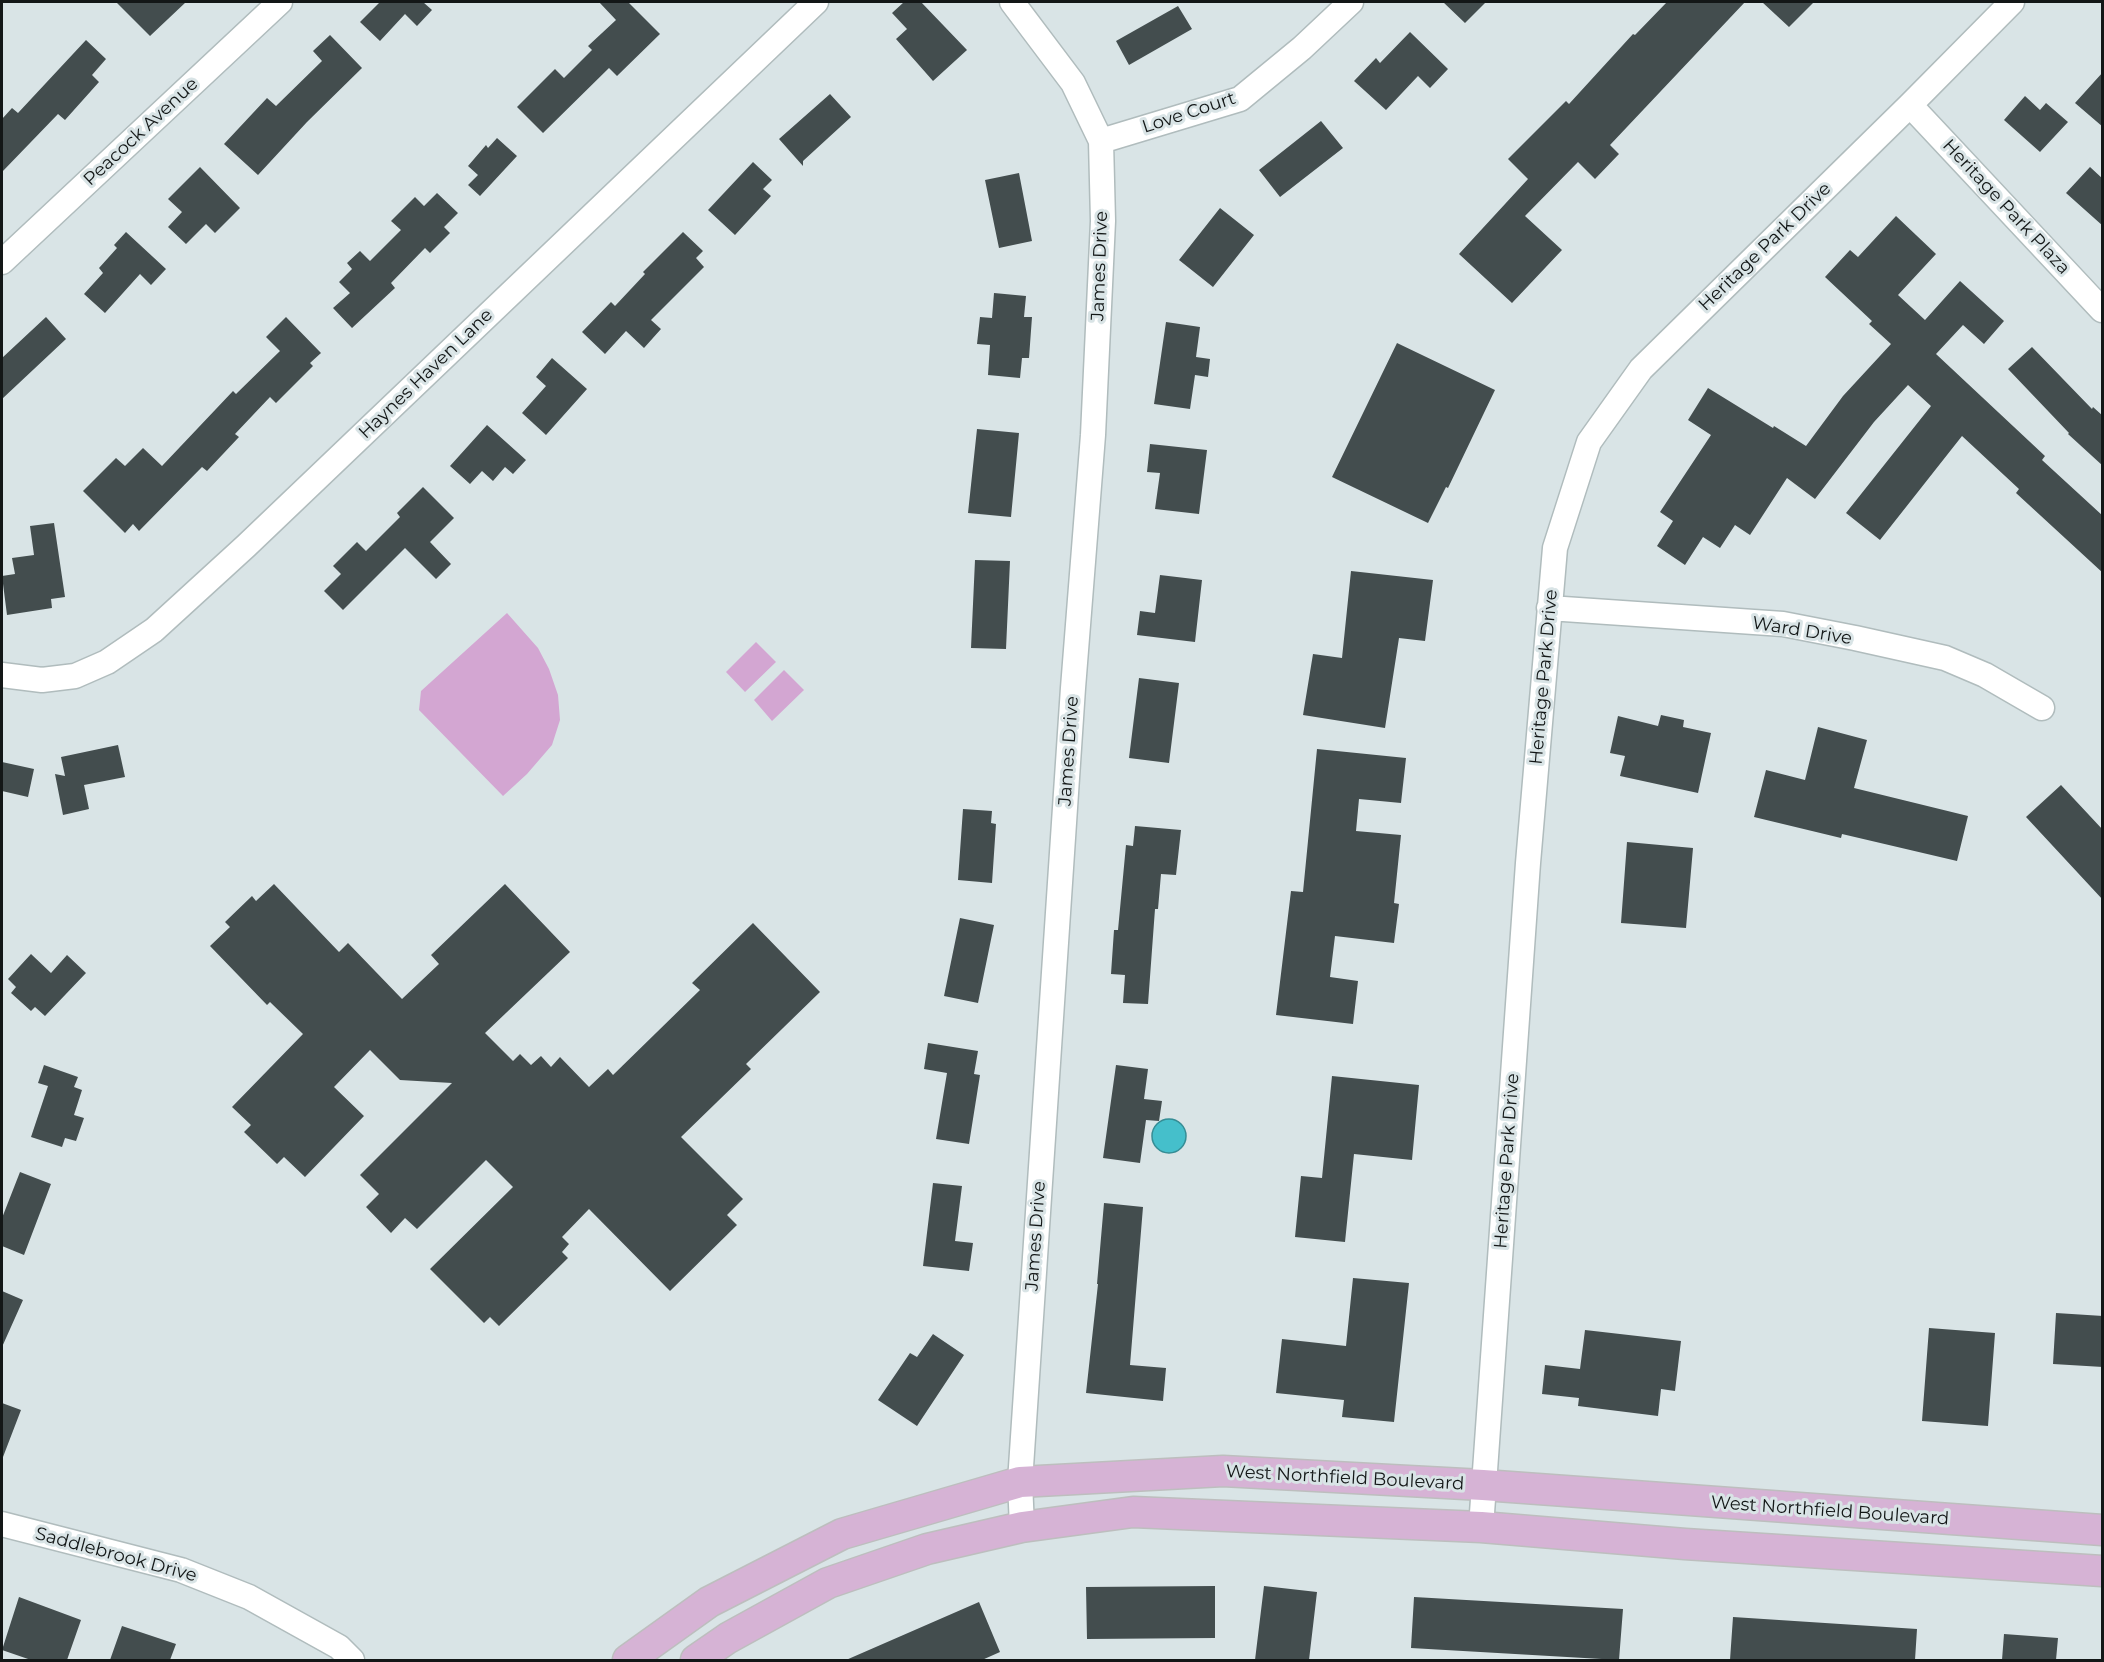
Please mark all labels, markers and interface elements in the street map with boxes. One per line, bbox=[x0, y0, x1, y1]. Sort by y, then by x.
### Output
street label: Peacock Avenue bbox=[79, 73, 203, 191]
street label: Love Court bbox=[1139, 88, 1239, 138]
street label: Heritage Park Plaza bbox=[1938, 135, 2074, 279]
street label: Heritage Park Drive bbox=[1694, 178, 1836, 316]
street label: James Drive bbox=[1087, 211, 1113, 321]
street label: Haynes Haven Lane bbox=[355, 304, 497, 444]
street label: Heritage Park Drive bbox=[1526, 589, 1562, 765]
street label: Ward Drive bbox=[1751, 612, 1853, 650]
street label: James Drive bbox=[1054, 695, 1084, 807]
street label: Heritage Park Drive bbox=[1490, 1073, 1524, 1249]
street label: James Drive bbox=[1021, 1180, 1051, 1292]
street label: West Northfield Boulevard bbox=[1225, 1461, 1465, 1495]
street label: West Northfield Boulevard bbox=[1710, 1492, 1950, 1530]
street label: Saddlebrook Drive bbox=[33, 1523, 199, 1587]

